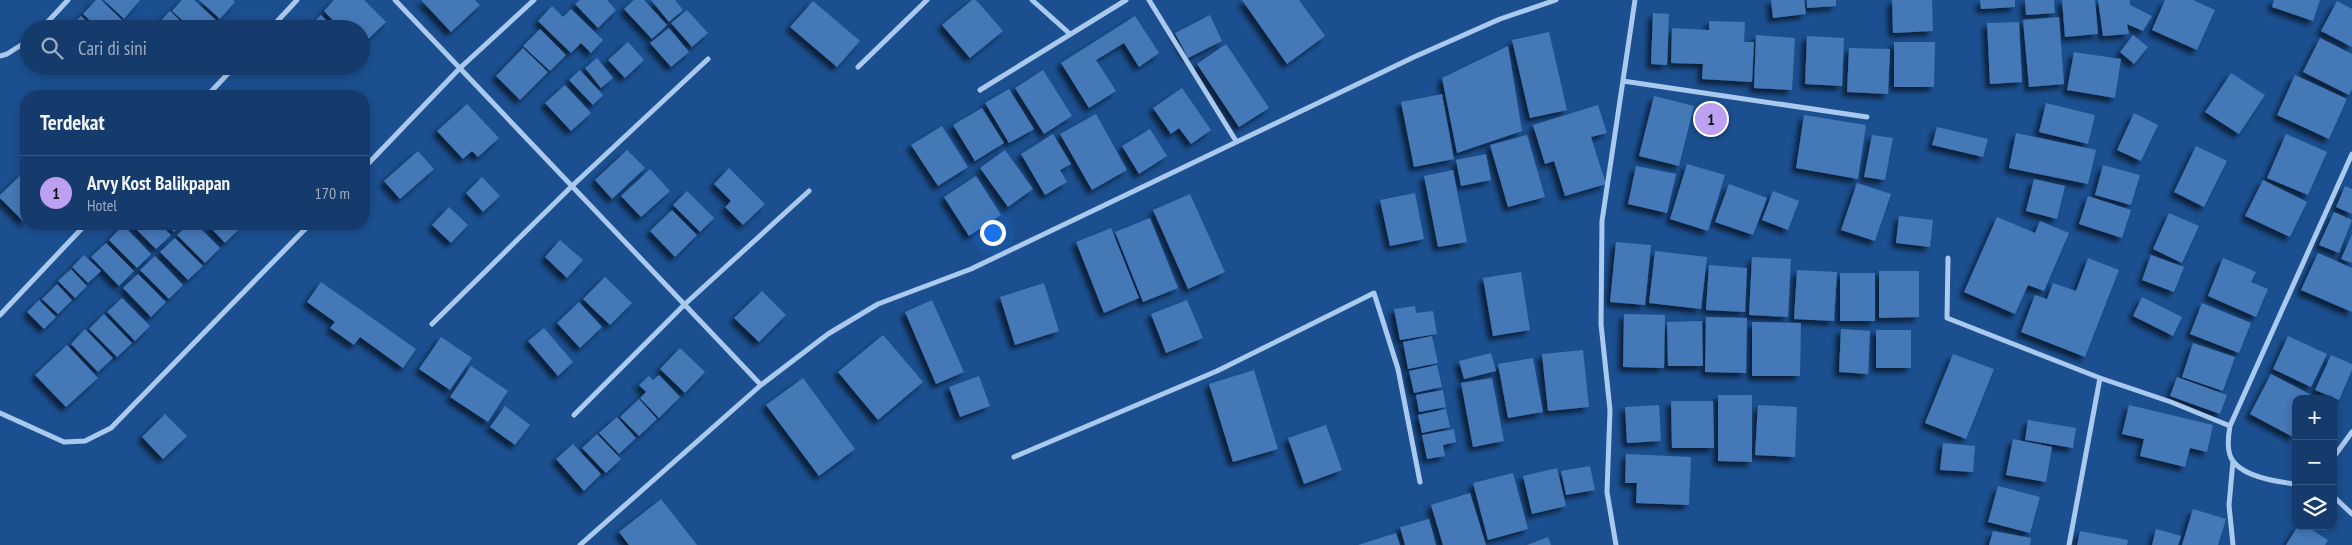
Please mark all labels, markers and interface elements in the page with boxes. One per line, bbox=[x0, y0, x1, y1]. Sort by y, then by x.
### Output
search box bbox=[20, 20, 370, 75]
icon: search bbox=[38, 34, 66, 62]
text: Cari di sini bbox=[78, 36, 147, 60]
pin: 1 bbox=[1695, 100, 1727, 138]
text: Terdekat bbox=[40, 109, 105, 136]
text: Arvy Kost Balikpapan bbox=[87, 171, 230, 195]
text: 1 bbox=[52, 183, 60, 203]
text: 170 m bbox=[315, 183, 350, 203]
text: Hotel bbox=[87, 195, 117, 215]
your location bbox=[980, 220, 1006, 246]
map controls bbox=[2292, 395, 2337, 530]
button: + bbox=[2292, 395, 2337, 440]
button: − bbox=[2292, 440, 2337, 485]
button: layers bbox=[2292, 485, 2337, 530]

